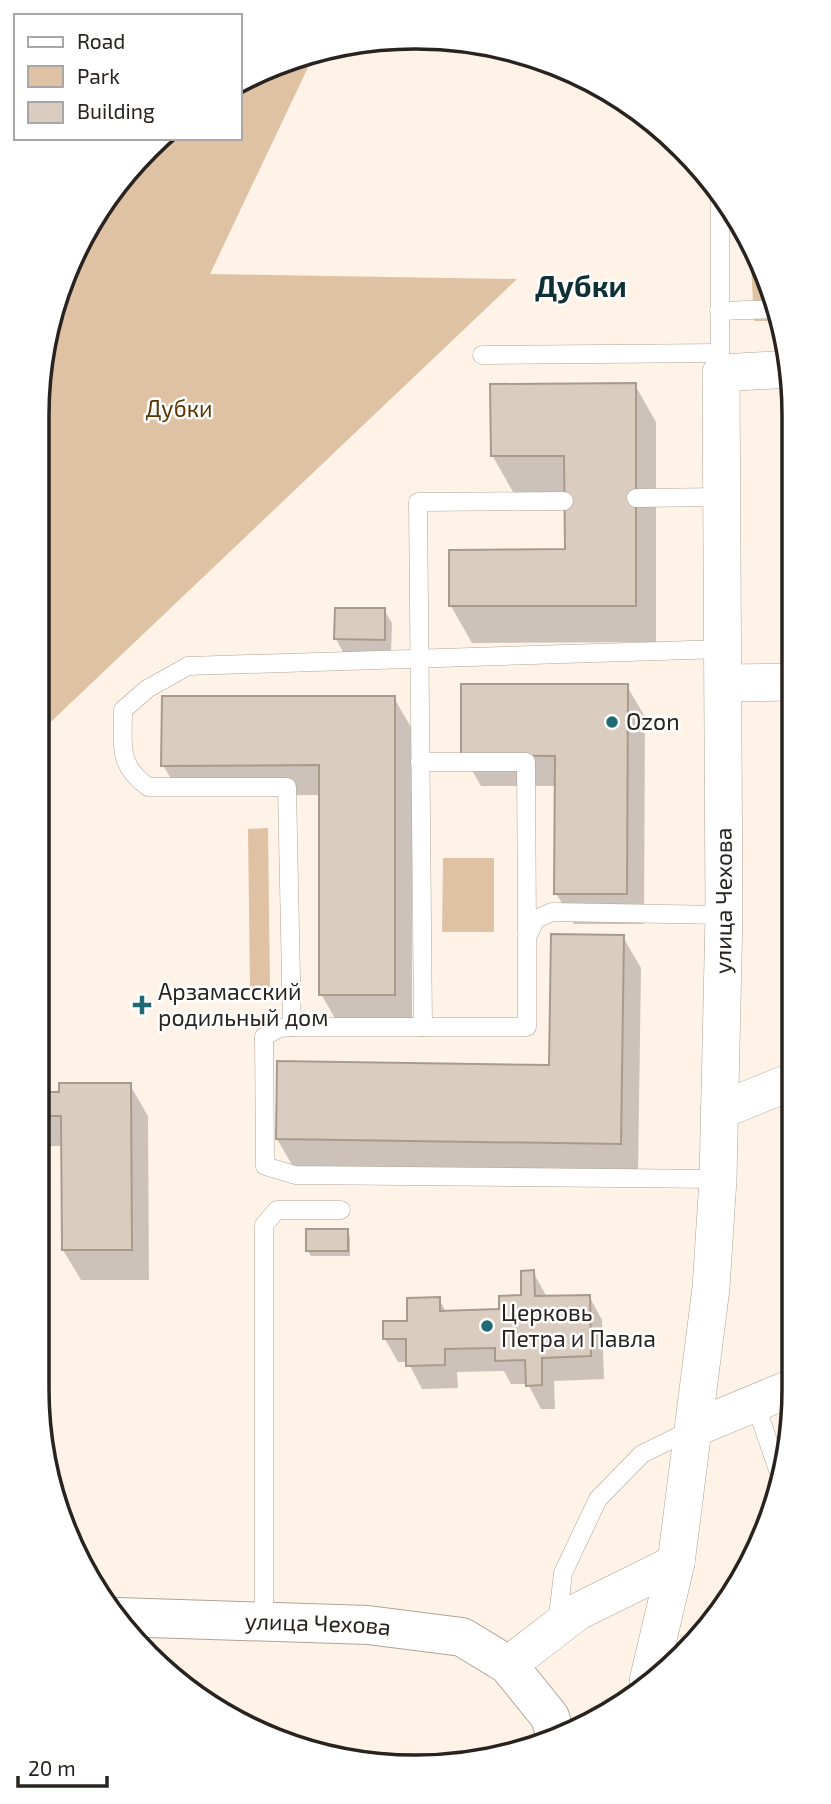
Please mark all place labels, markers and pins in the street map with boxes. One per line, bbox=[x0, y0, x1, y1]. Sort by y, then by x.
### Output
place label: Ozon bbox=[626, 707, 680, 735]
marker: Ozon bbox=[604, 714, 620, 730]
place label: Арзамасский родильный дом bbox=[158, 977, 328, 1031]
marker: Арзамасский родильный дом bbox=[132, 995, 152, 1015]
place label: Церковь Петра и Павла bbox=[501, 1298, 656, 1352]
marker: Церковь Петра и Павла bbox=[479, 1318, 495, 1334]

